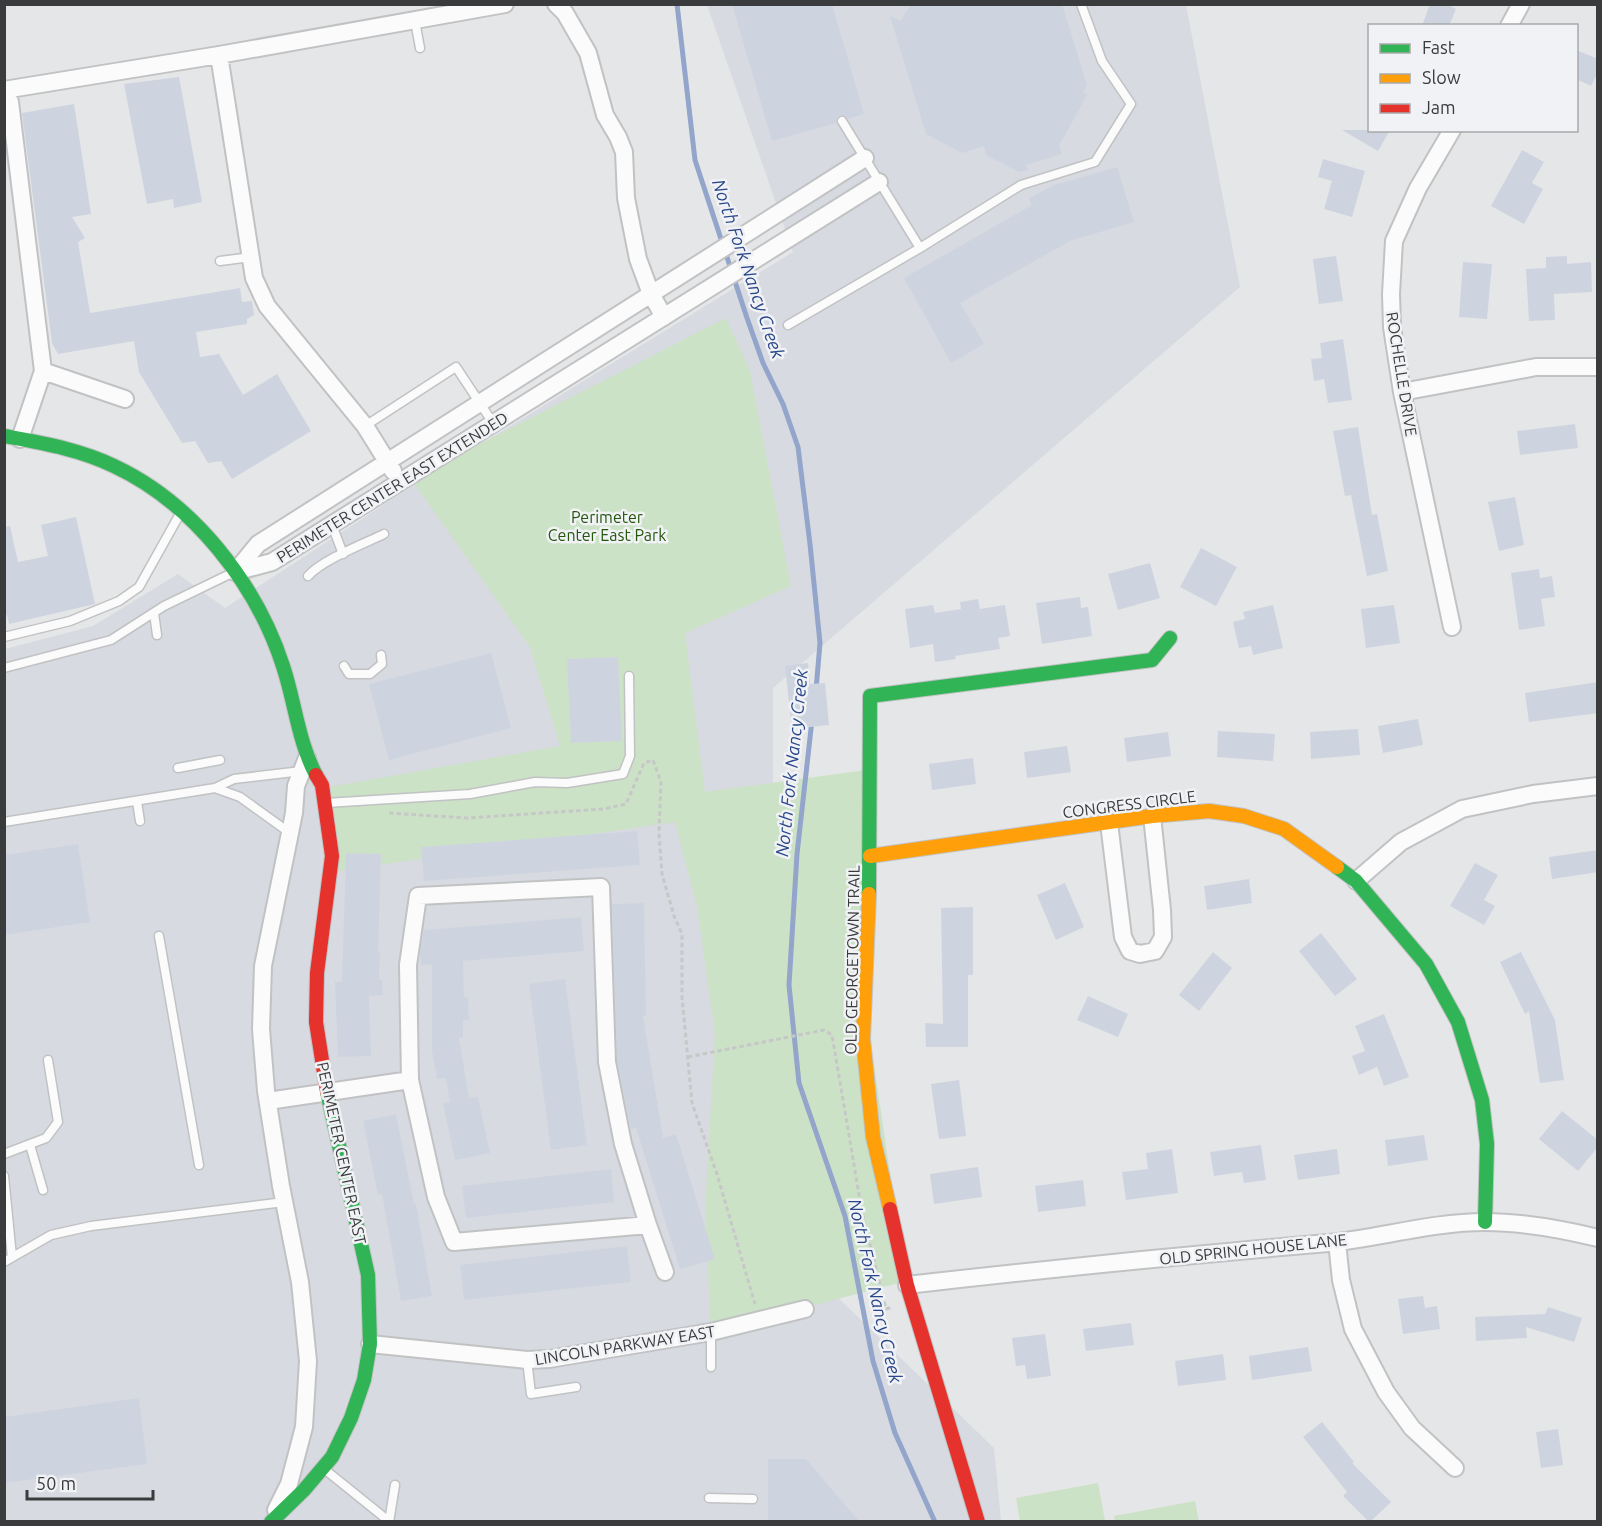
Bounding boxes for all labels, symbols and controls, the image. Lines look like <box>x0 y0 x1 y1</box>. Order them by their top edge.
legend <box>1368 24 1578 132</box>
text: Fast <box>1422 37 1455 57</box>
text: Slow <box>1422 67 1461 87</box>
text: Jam <box>1422 97 1456 117</box>
water label: North Fork Nancy Creek <box>709 176 789 362</box>
street label: ROCHELLE DRIVE <box>1383 310 1421 438</box>
street label: PERIMETER CENTER EAST EXTENDED <box>273 408 511 566</box>
park label: Perimeter Center East Park <box>548 508 666 544</box>
water label: North Fork Nancy Creek <box>771 667 811 858</box>
street label: CONGRESS CIRCLE <box>1061 787 1197 821</box>
street label: OLD GEORGETOWN TRAIL <box>841 865 863 1055</box>
street label: PERIMETER CENTER EAST <box>314 1060 370 1246</box>
water label: North Fork Nancy Creek <box>845 1197 907 1386</box>
street label: OLD SPRING HOUSE LANE <box>1158 1230 1348 1268</box>
street label: LINCOLN PARKWAY EAST <box>534 1322 716 1368</box>
scale bar <box>27 1463 153 1501</box>
text: 50 m <box>36 1473 76 1493</box>

